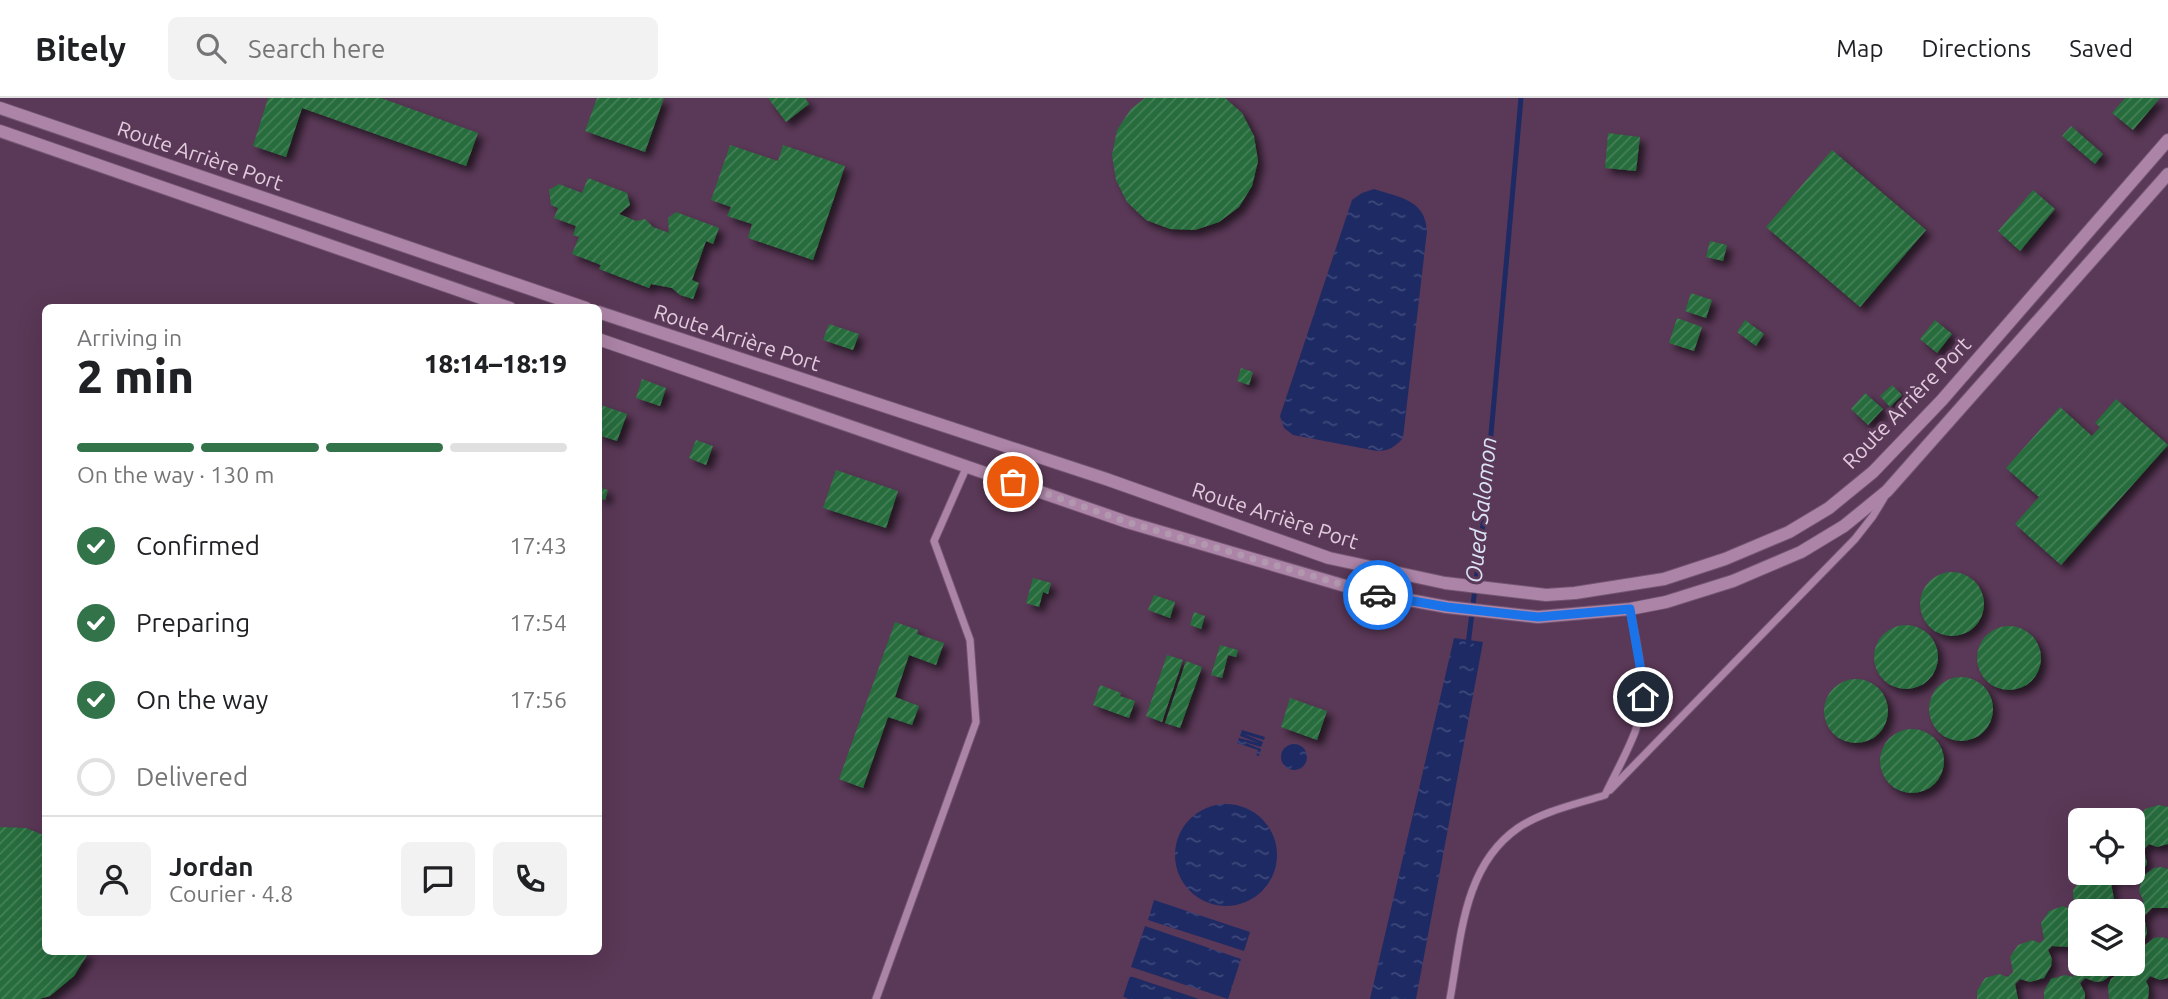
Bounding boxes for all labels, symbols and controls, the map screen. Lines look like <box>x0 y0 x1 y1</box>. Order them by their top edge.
search box <box>168 17 658 80</box>
icon: search <box>192 29 230 67</box>
text: Bitely <box>35 30 126 67</box>
text: Search here <box>248 34 385 63</box>
text: Map <box>1836 35 1883 62</box>
text: Directions <box>1921 35 2031 62</box>
text: Saved <box>2069 35 2133 62</box>
street label: Route Arrière Port <box>114 115 286 195</box>
street label: Route Arrière Port <box>651 299 823 375</box>
text: Arriving in <box>77 325 182 350</box>
street label: Route Arrière Port <box>1837 332 1975 473</box>
text: 18:14–18:19 <box>424 349 567 378</box>
text: 2 min <box>77 350 194 402</box>
water label: Oued Salomon <box>1460 436 1501 584</box>
pin <box>983 452 1043 512</box>
text: On the way · 130 m <box>77 462 274 487</box>
icon: bag <box>994 463 1032 501</box>
street label: Route Arrière Port <box>1189 477 1361 553</box>
icon: check <box>77 527 115 565</box>
text: Confirmed <box>136 531 260 560</box>
text: 17:43 <box>509 533 567 558</box>
courier <box>1343 560 1413 630</box>
icon: car <box>1359 576 1397 614</box>
icon: check <box>77 604 115 642</box>
text: Preparing <box>136 608 250 637</box>
text: 17:54 <box>509 610 567 635</box>
pin <box>1613 667 1673 727</box>
icon: home <box>1624 678 1662 716</box>
icon: check <box>77 681 115 719</box>
text: On the way <box>136 685 268 714</box>
text: 17:56 <box>509 687 567 712</box>
text: Delivered <box>136 762 248 791</box>
map controls <box>2068 808 2145 976</box>
button: locate <box>2068 808 2145 885</box>
button: person <box>77 842 151 916</box>
button: chat <box>401 842 475 916</box>
button: phone <box>493 842 567 916</box>
text: Jordan <box>169 852 254 881</box>
text: Courier · 4.8 <box>169 881 293 906</box>
button: layers <box>2068 899 2145 976</box>

